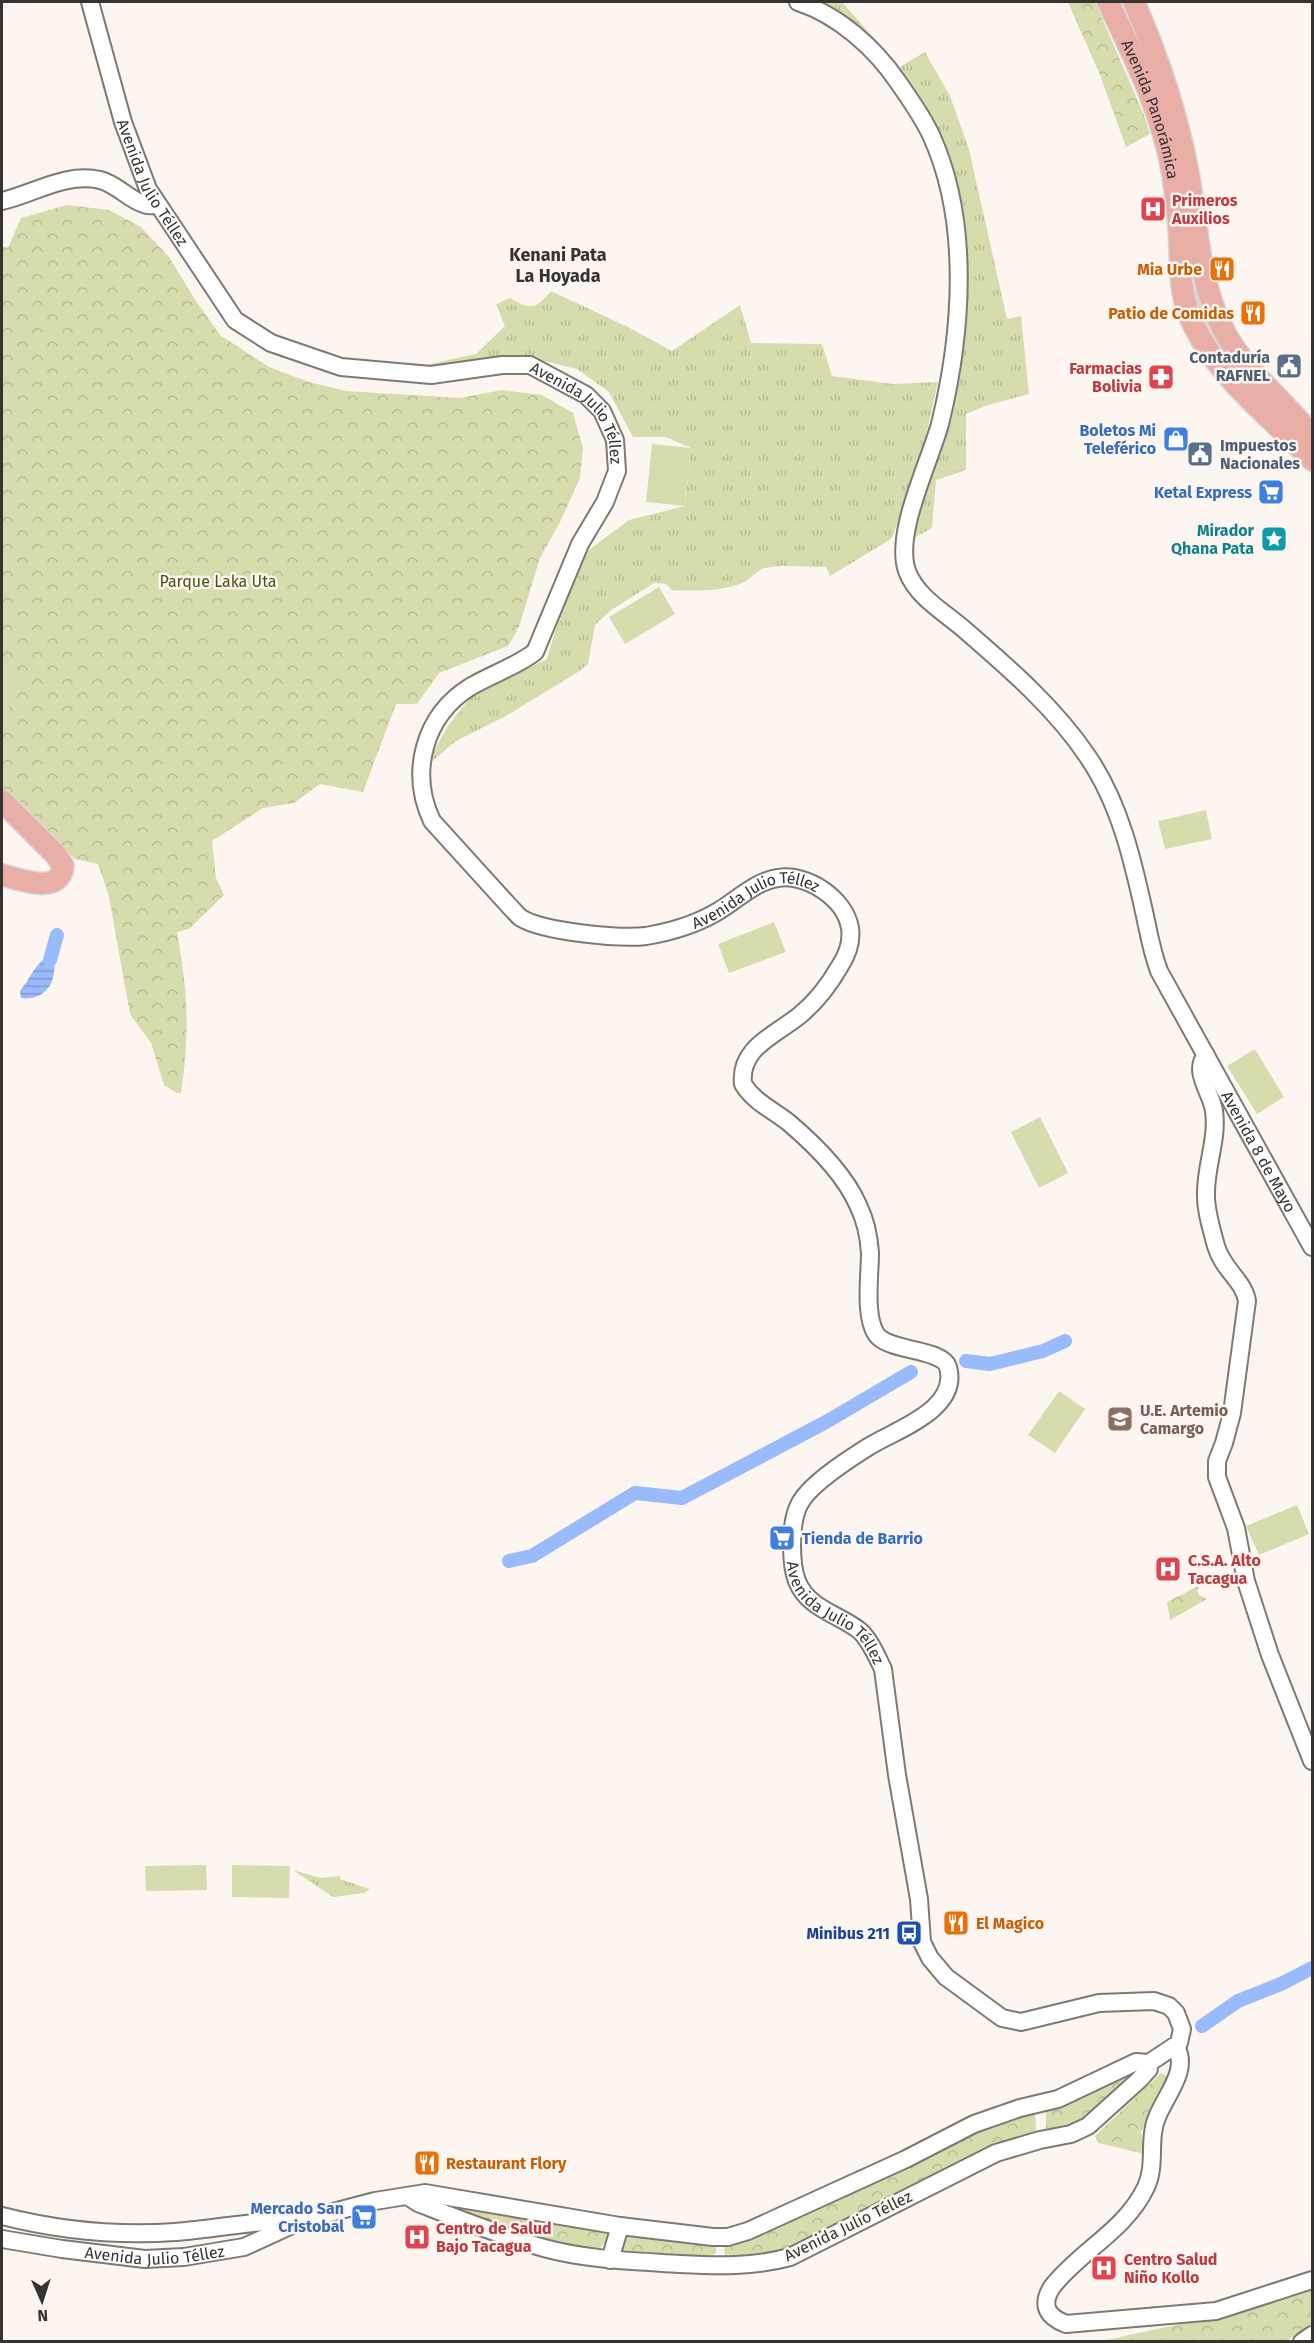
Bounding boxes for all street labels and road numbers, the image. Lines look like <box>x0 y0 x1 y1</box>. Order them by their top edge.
street label: Avenida Panorámica <box>1118 36 1183 181</box>
street label: Avenida Julio Téllez <box>113 116 193 249</box>
street label: Avenida Julio Téllez <box>527 358 626 465</box>
street label: Avenida Julio Téllez <box>689 868 823 932</box>
street label: Avenida 8 de Mayo <box>1218 1087 1300 1216</box>
street label: Avenida Julio Téllez <box>783 1560 889 1667</box>
street label: Avenida Julio Téllez <box>781 2187 915 2265</box>
street label: Avenida Julio Téllez <box>84 2241 226 2269</box>

